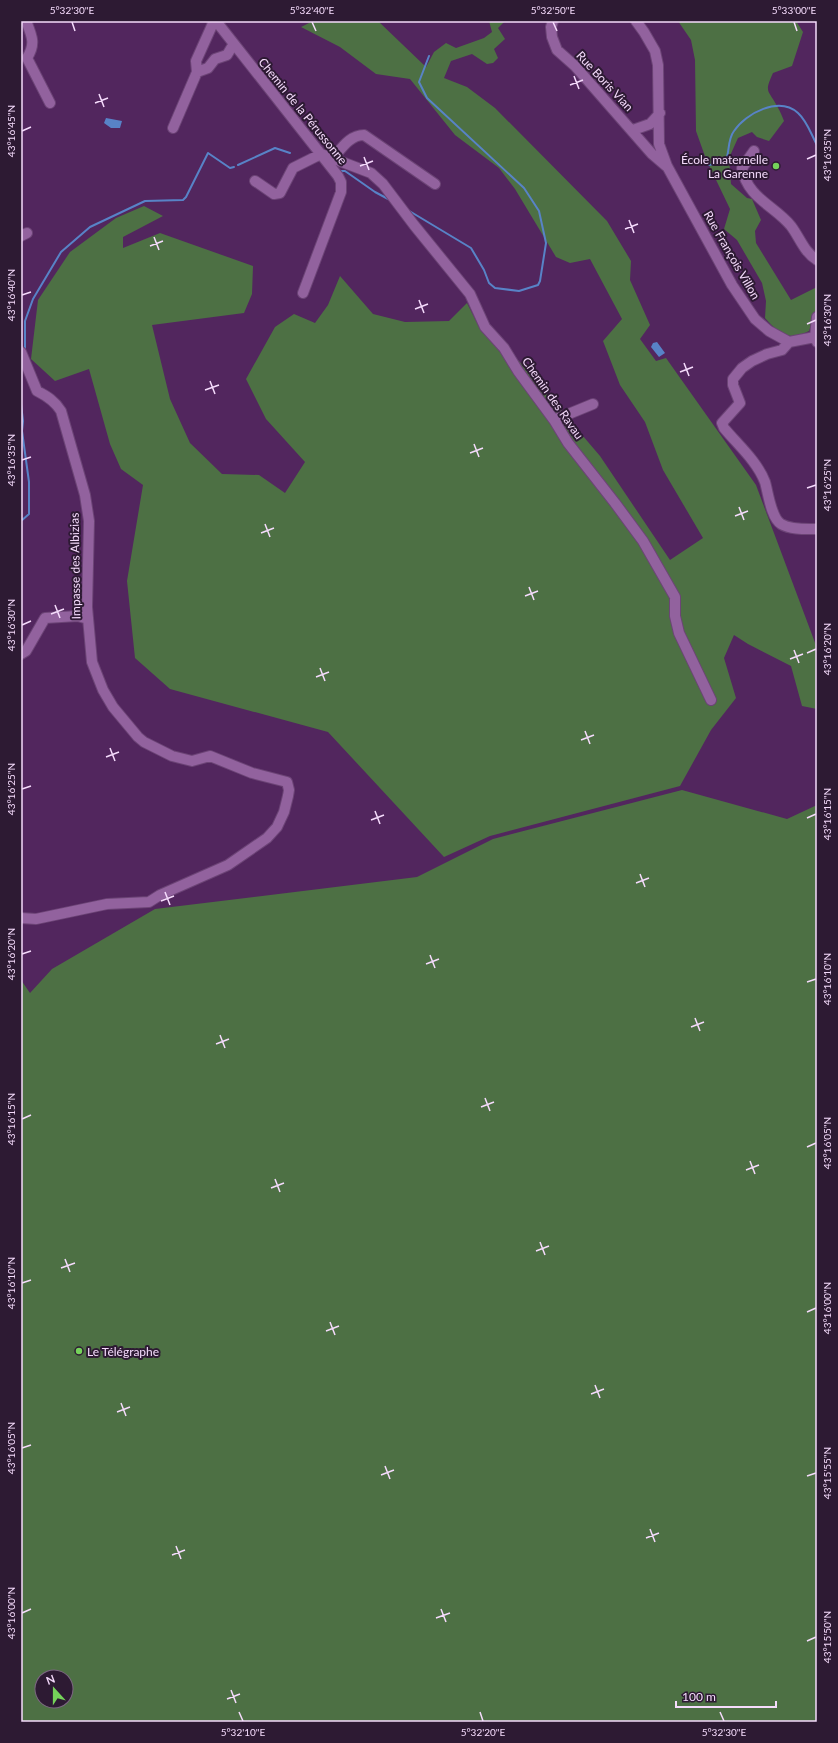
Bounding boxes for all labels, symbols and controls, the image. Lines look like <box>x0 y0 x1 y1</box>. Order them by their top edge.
text: 5°32'30"E <box>50 4 95 16</box>
text: 5°32'40"E <box>290 4 335 16</box>
text: 5°32'50"E <box>531 4 576 16</box>
text: 5°33'00"E <box>772 4 817 16</box>
street label: Rue Boris Vian <box>573 48 637 114</box>
street label: Chemin de la Pérussonne <box>255 55 351 167</box>
text: 43°16'45"N <box>5 105 17 157</box>
text: 43°16'35"N <box>821 129 833 181</box>
place label: École maternelle La Garenne <box>681 152 768 181</box>
marker: École maternelle La Garenne <box>771 161 781 171</box>
street label: Rue François Villon <box>701 208 763 302</box>
text: 43°16'40"N <box>5 269 17 321</box>
text: 43°16'30"N <box>821 294 833 346</box>
street label: Chemin des Ravau <box>519 354 587 442</box>
text: 43°16'35"N <box>5 434 17 486</box>
text: 43°16'25"N <box>821 459 833 511</box>
street label: Impasse des Albizias <box>67 513 83 619</box>
text: 43°16'30"N <box>5 599 17 651</box>
text: 43°16'20"N <box>821 623 833 675</box>
text: 43°16'25"N <box>5 763 17 815</box>
text: 43°16'15"N <box>821 788 833 840</box>
text: 43°16'20"N <box>5 928 17 980</box>
text: 43°16'10"N <box>821 953 833 1005</box>
text: 43°16'15"N <box>5 1093 17 1145</box>
text: 43°16'05"N <box>821 1117 833 1169</box>
text: 43°16'10"N <box>5 1257 17 1309</box>
text: 43°16'00"N <box>821 1282 833 1334</box>
place label: Le Télégraphe <box>87 1344 159 1359</box>
marker: Le Télégraphe <box>74 1346 84 1356</box>
text: 43°16'05"N <box>5 1422 17 1474</box>
text: 43°15'55"N <box>821 1447 833 1499</box>
text: 43°16'00"N <box>5 1587 17 1639</box>
text: 43°15'50"N <box>821 1611 833 1663</box>
north arrow <box>34 1669 74 1709</box>
text: N <box>44 1672 57 1687</box>
scale bar <box>676 1683 776 1709</box>
text: 100 m <box>682 1689 716 1704</box>
text: 5°32'10"E <box>221 1726 266 1738</box>
text: 5°32'20"E <box>461 1726 506 1738</box>
text: 5°32'30"E <box>702 1726 747 1738</box>

